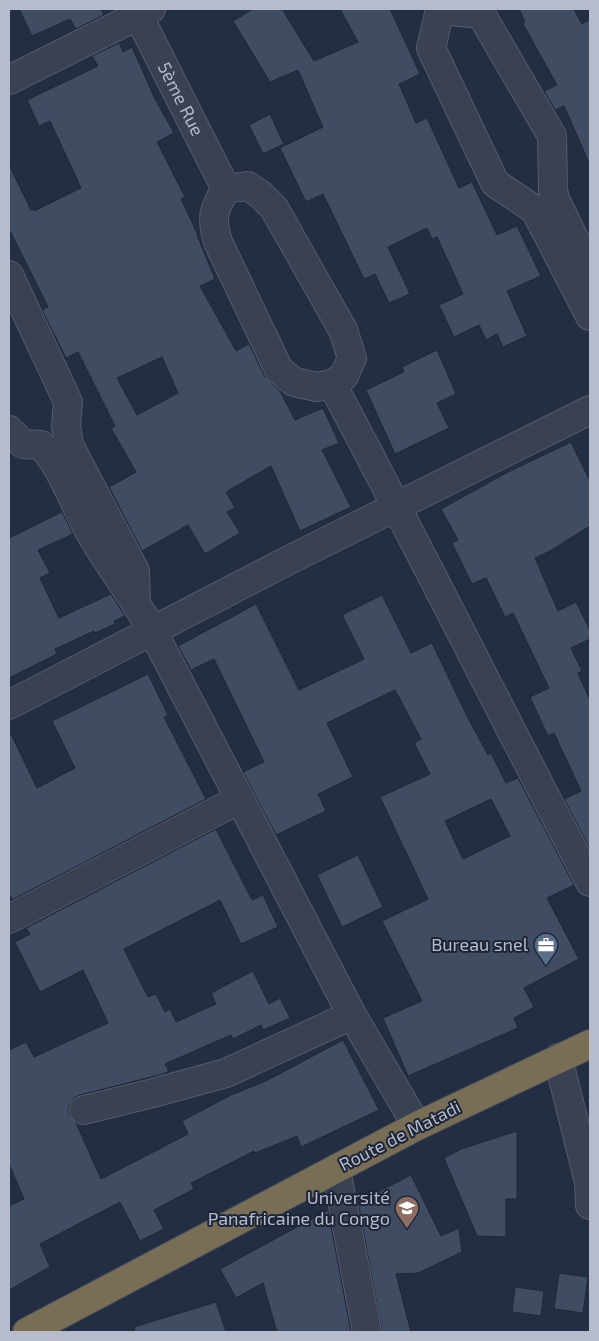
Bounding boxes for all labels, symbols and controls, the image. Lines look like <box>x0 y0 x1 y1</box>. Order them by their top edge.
street label: 5ème Rue <box>154 58 209 139</box>
office icon: Bureau snel <box>533 932 559 966</box>
place label: Bureau snel <box>431 933 529 955</box>
street label: Route de Matadi <box>335 1095 464 1175</box>
place label: Université Panafricaine du Congo <box>208 1186 390 1229</box>
school or university icon: Université Panafricaine du Congo <box>394 1195 420 1229</box>

